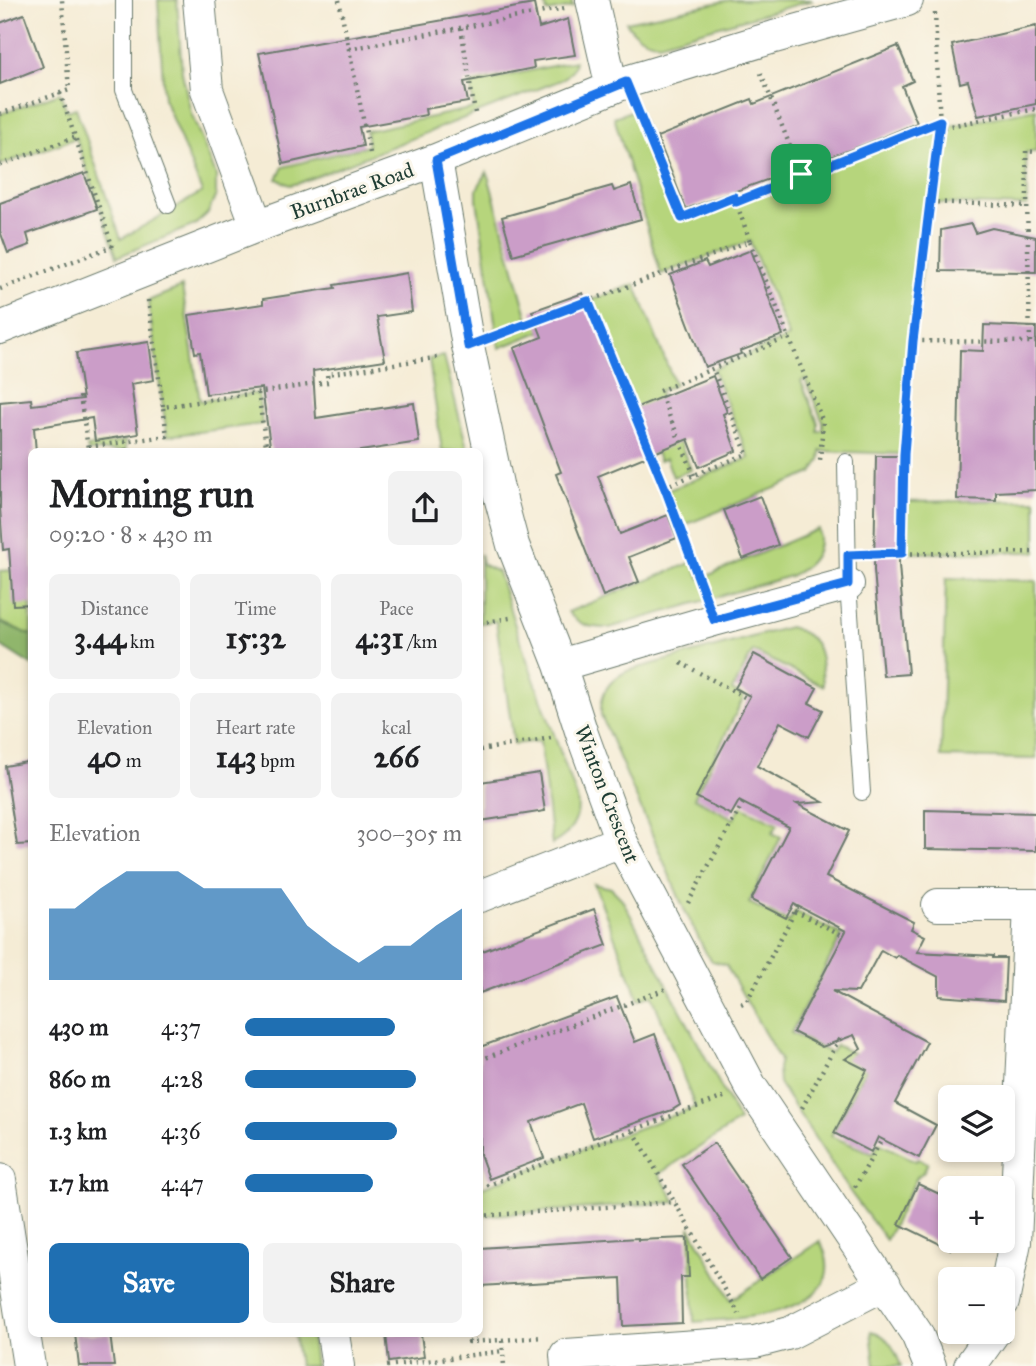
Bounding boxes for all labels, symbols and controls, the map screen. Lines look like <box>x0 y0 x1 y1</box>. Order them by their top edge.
pin <box>771 144 831 204</box>
icon: arrive <box>782 155 820 193</box>
street label: Burnbrae Road <box>287 157 418 225</box>
text: Morning run <box>49 471 254 517</box>
button: share <box>388 471 462 545</box>
text: 09:20 · 8 × 430 m <box>49 520 212 548</box>
text: Distance <box>80 597 149 620</box>
text: Time <box>234 597 277 620</box>
text: Pace <box>379 597 414 620</box>
text: 3.44 <box>74 620 126 656</box>
text: 15:32 <box>226 620 285 656</box>
text: 4:31 <box>355 620 404 656</box>
text: km <box>126 630 155 653</box>
text: /km <box>404 630 438 653</box>
text: Elevation <box>77 716 152 739</box>
text: Heart rate <box>216 716 295 739</box>
text: kcal <box>382 716 411 739</box>
street label: Winton Crescent <box>569 721 645 867</box>
text: 40 <box>87 739 122 775</box>
text: 143 <box>216 739 256 775</box>
text: 266 <box>374 739 419 775</box>
text: m <box>122 749 142 772</box>
text: bpm <box>256 749 295 772</box>
text: Elevation <box>49 819 140 847</box>
text: 300–305 m <box>356 819 462 847</box>
text: 430 m <box>49 1013 109 1041</box>
text: 4:37 <box>161 1013 201 1041</box>
text: 860 m <box>49 1065 111 1093</box>
text: 4:28 <box>161 1065 203 1093</box>
map controls <box>938 1085 1015 1344</box>
button: layers <box>938 1085 1015 1162</box>
text: 1.3 km <box>49 1117 107 1145</box>
text: 4:36 <box>161 1117 201 1145</box>
text: 1.7 km <box>49 1169 109 1197</box>
text: 4:47 <box>161 1169 204 1197</box>
button: + <box>938 1176 1015 1253</box>
button: Save <box>49 1243 249 1323</box>
button: Share <box>263 1243 462 1323</box>
button: − <box>938 1267 1015 1344</box>

